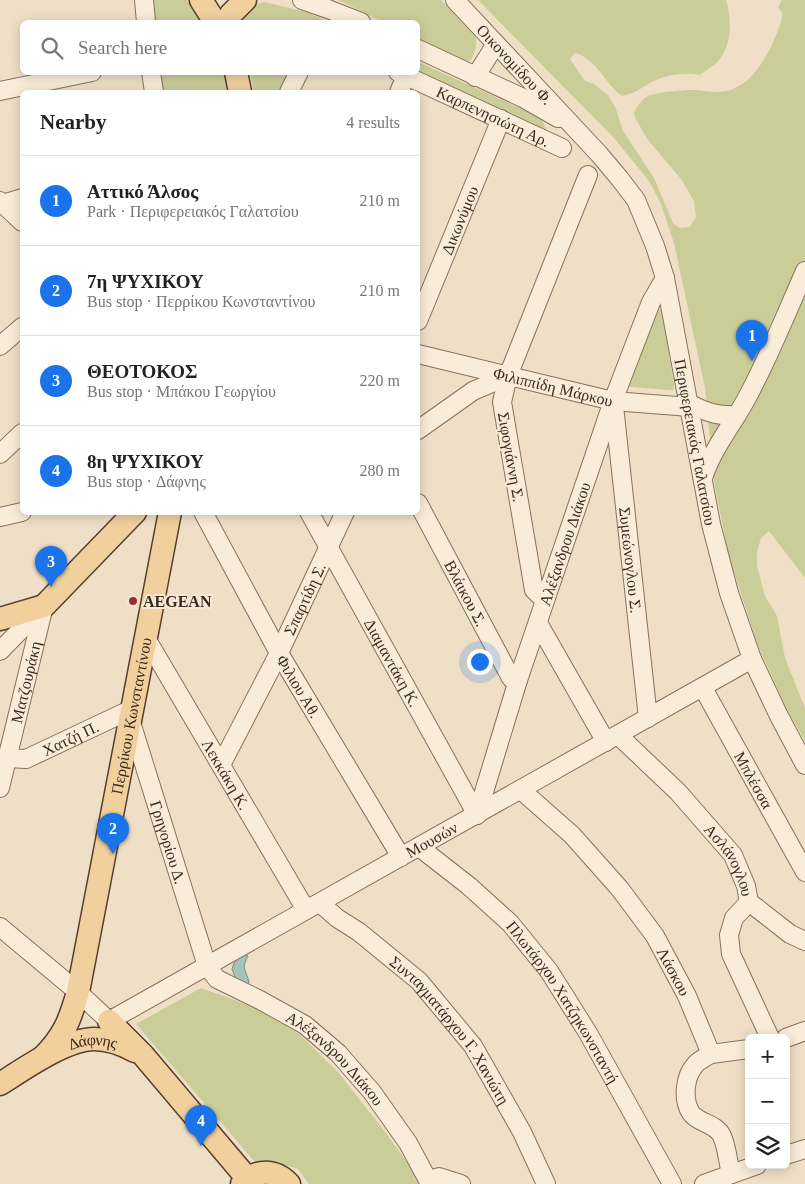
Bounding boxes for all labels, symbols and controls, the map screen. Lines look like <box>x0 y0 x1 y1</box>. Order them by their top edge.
search box <box>20 20 420 75</box>
street label: Οικονομίδου Φ. <box>474 21 556 108</box>
icon: search <box>38 34 66 62</box>
text: Search here <box>78 37 167 58</box>
street label: Καρπενησιώτη Αρ. <box>434 83 553 150</box>
text: Nearby <box>40 110 107 134</box>
text: 4 results <box>346 114 400 131</box>
text: Αττικό Άλσος <box>87 181 198 202</box>
street label: Δικωνύμου <box>438 183 481 257</box>
text: 1 <box>52 192 60 209</box>
text: 210 m <box>360 192 400 209</box>
text: Park · Περιφερειακός Γαλατσίου <box>87 203 299 220</box>
text: 7η ΨΥΧΙΚΟΥ <box>87 271 204 292</box>
text: 2 <box>52 282 60 299</box>
text: 210 m <box>360 282 400 299</box>
text: Bus stop · Περρίκου Κωνσταντίνου <box>87 293 315 310</box>
pin: 1 <box>736 320 768 361</box>
street label: Περιφερειακός Γαλατσίου <box>672 357 720 527</box>
text: ΘΕΟΤΟΚΟΣ <box>87 361 198 382</box>
street label: Φιλιππίδη Μάρκου <box>492 364 615 409</box>
text: 3 <box>52 372 60 389</box>
text: 220 m <box>360 372 400 389</box>
text: Bus stop · Μπάκου Γεωργίου <box>87 383 276 400</box>
street label: Σιφογιάννη Σ. <box>494 411 527 503</box>
text: 8η ΨΥΧΙΚΟΥ <box>87 451 204 472</box>
text: 4 <box>52 462 60 479</box>
text: 280 m <box>360 462 400 479</box>
text: Bus stop · Δάφνης <box>87 473 206 490</box>
street label: Αλέξανδρου Διάκου <box>535 480 593 608</box>
street label: Συμεώνογλου Σ. <box>617 506 645 614</box>
pin: 3 <box>35 546 67 587</box>
street label: Βλάικου Σ. <box>441 557 490 629</box>
street label: Σπαρτίδη Σ. <box>280 560 329 638</box>
place label: AEGEAN <box>143 593 212 610</box>
marker: AEGEAN <box>127 595 139 607</box>
street label: Διαμαντάκη Κ. <box>361 615 424 709</box>
street label: Περρίκου Κωνσταντίνου <box>108 636 154 796</box>
street label: Ματζουράκη <box>8 639 45 725</box>
your location <box>467 649 493 675</box>
street label: Φιλιου Αθ. <box>274 652 324 721</box>
street label: Χατζή Π. <box>39 718 101 759</box>
street label: Λεκκάκη Κ. <box>199 736 253 812</box>
street label: Μπλέσσα <box>731 748 777 812</box>
street label: Γρηγορίου Δ. <box>147 798 189 886</box>
pin: 2 <box>97 813 129 854</box>
street label: Μουσών <box>403 818 460 861</box>
street label: Ασλάνογλου <box>701 820 756 898</box>
street label: Πλωτάρχου Χατζηκωνσταντή <box>503 917 623 1086</box>
street label: Λάσκου <box>654 944 694 999</box>
street label: Συνταγματάρχου Γ. Χανιώτη <box>387 952 513 1108</box>
street label: Αλέξανδρου Διάκου <box>283 1008 387 1109</box>
street label: Δάφνης <box>66 1030 120 1053</box>
map controls <box>745 1034 790 1169</box>
button: + <box>745 1034 790 1079</box>
button: − <box>745 1079 790 1124</box>
pin: 4 <box>185 1105 217 1146</box>
button: layers <box>745 1124 790 1169</box>

